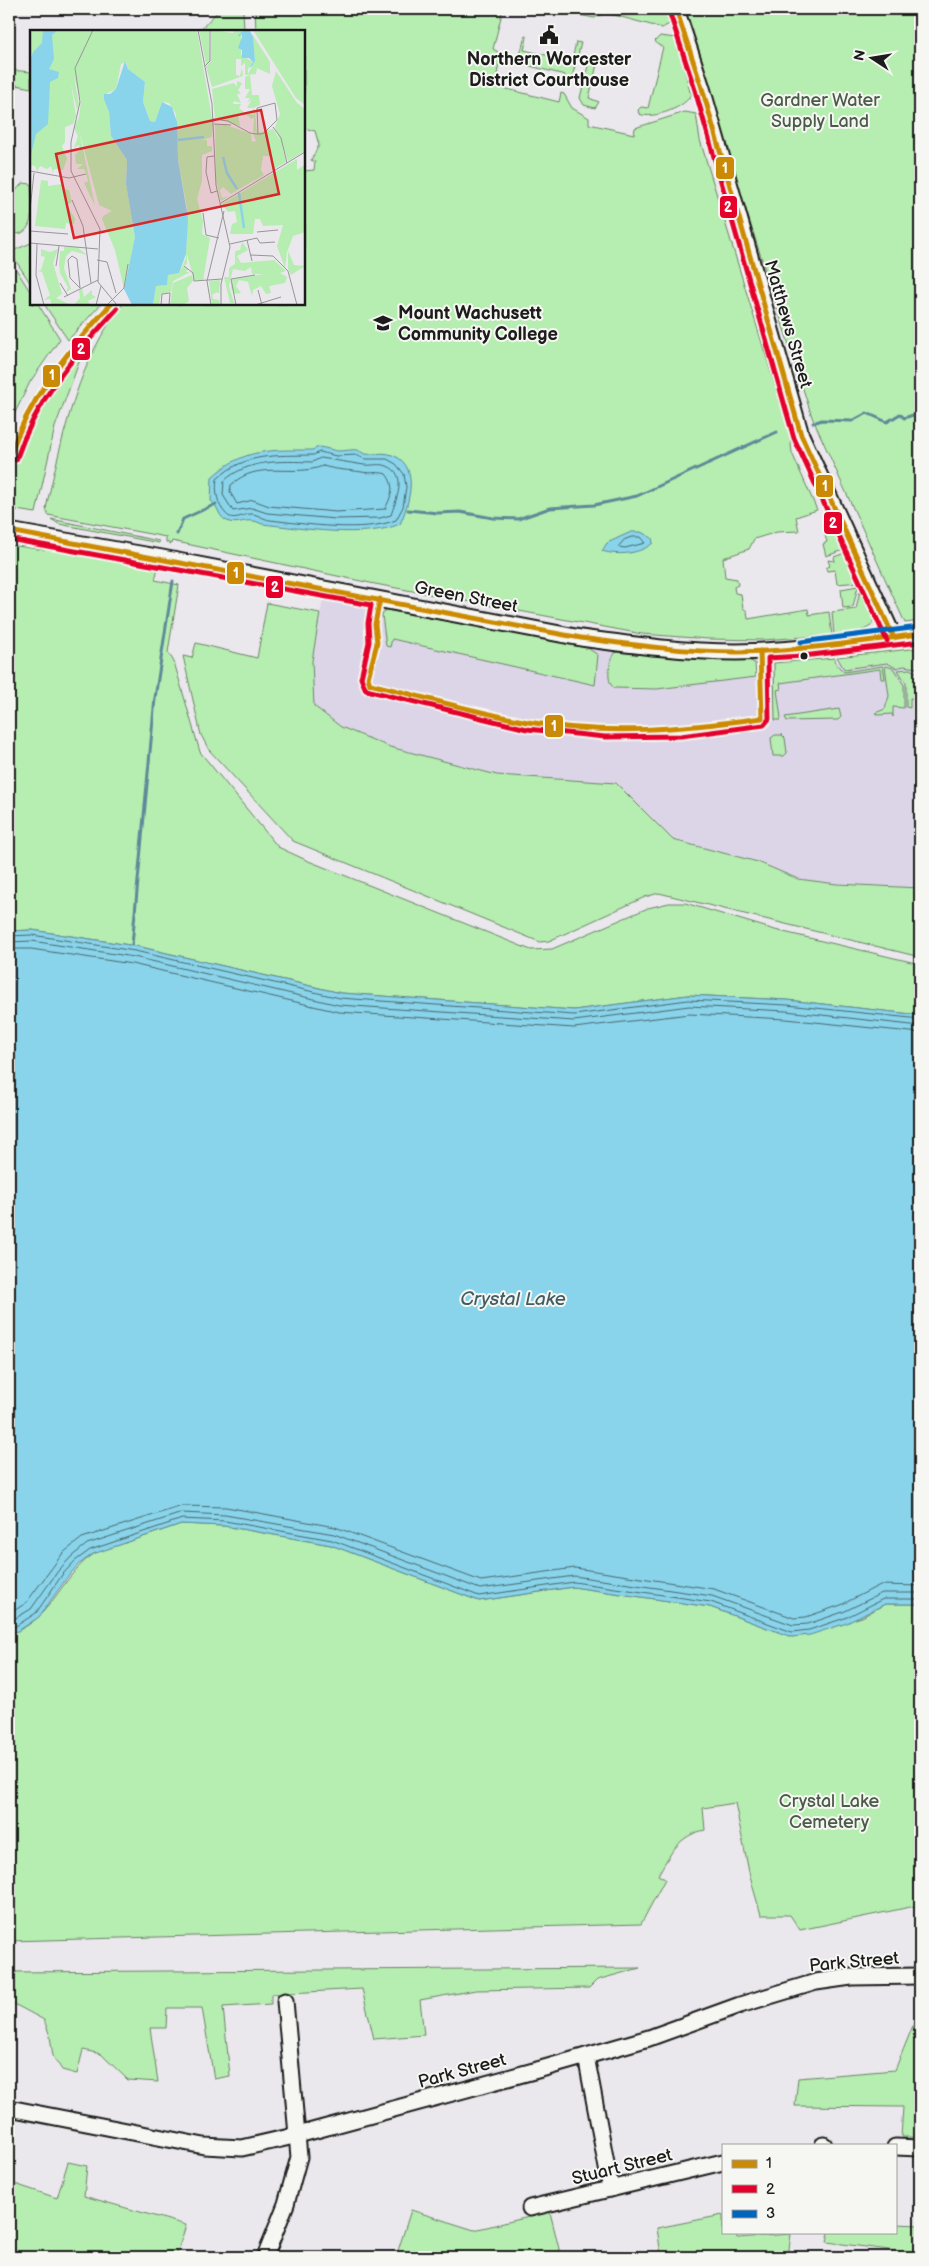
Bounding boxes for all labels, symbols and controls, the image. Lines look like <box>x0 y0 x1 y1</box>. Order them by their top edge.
public building icon: Northern Worcester District Courthouse <box>538 24 560 46</box>
inset map <box>30 30 305 305</box>
north arrow <box>846 32 896 82</box>
text: N <box>850 48 869 62</box>
place label: Northern Worcester District Courthouse <box>467 49 632 91</box>
park label: Gardner Water Supply Land <box>760 90 880 132</box>
line badge: 1 <box>715 156 735 180</box>
text: 1 <box>722 160 728 177</box>
line badge: 2 <box>719 195 738 219</box>
text: 2 <box>724 199 733 216</box>
street label: Matthews Street <box>760 258 816 391</box>
place label: Mount Wachusett Community College <box>398 303 558 345</box>
school or university icon: Mount Wachusett Community College <box>372 312 394 334</box>
line badge: 2 <box>71 337 91 361</box>
text: 2 <box>77 341 86 358</box>
line badge: 1 <box>42 364 61 388</box>
text: 1 <box>49 367 55 384</box>
line badge: 1 <box>815 474 834 498</box>
text: 1 <box>822 478 828 495</box>
line badge: 2 <box>823 511 843 535</box>
text: 2 <box>829 515 838 532</box>
line badge: 1 <box>226 561 245 585</box>
text: 1 <box>233 565 239 582</box>
line badge: 2 <box>265 575 284 599</box>
street label: Green Street <box>412 577 520 617</box>
text: 2 <box>271 579 280 596</box>
unlabelled marker <box>799 651 809 661</box>
line badge: 1 <box>544 714 564 738</box>
text: 1 <box>551 718 557 735</box>
water label: Crystal Lake <box>460 1288 566 1311</box>
park label: Crystal Lake Cemetery <box>779 1791 879 1833</box>
street label: Park Street <box>808 1948 900 1976</box>
street label: Park Street <box>416 2049 509 2093</box>
street label: Stuart Street <box>570 2144 675 2190</box>
legend <box>722 2144 896 2234</box>
text: 1 <box>766 2154 772 2173</box>
text: 2 <box>766 2180 775 2199</box>
text: 3 <box>766 2204 775 2223</box>

